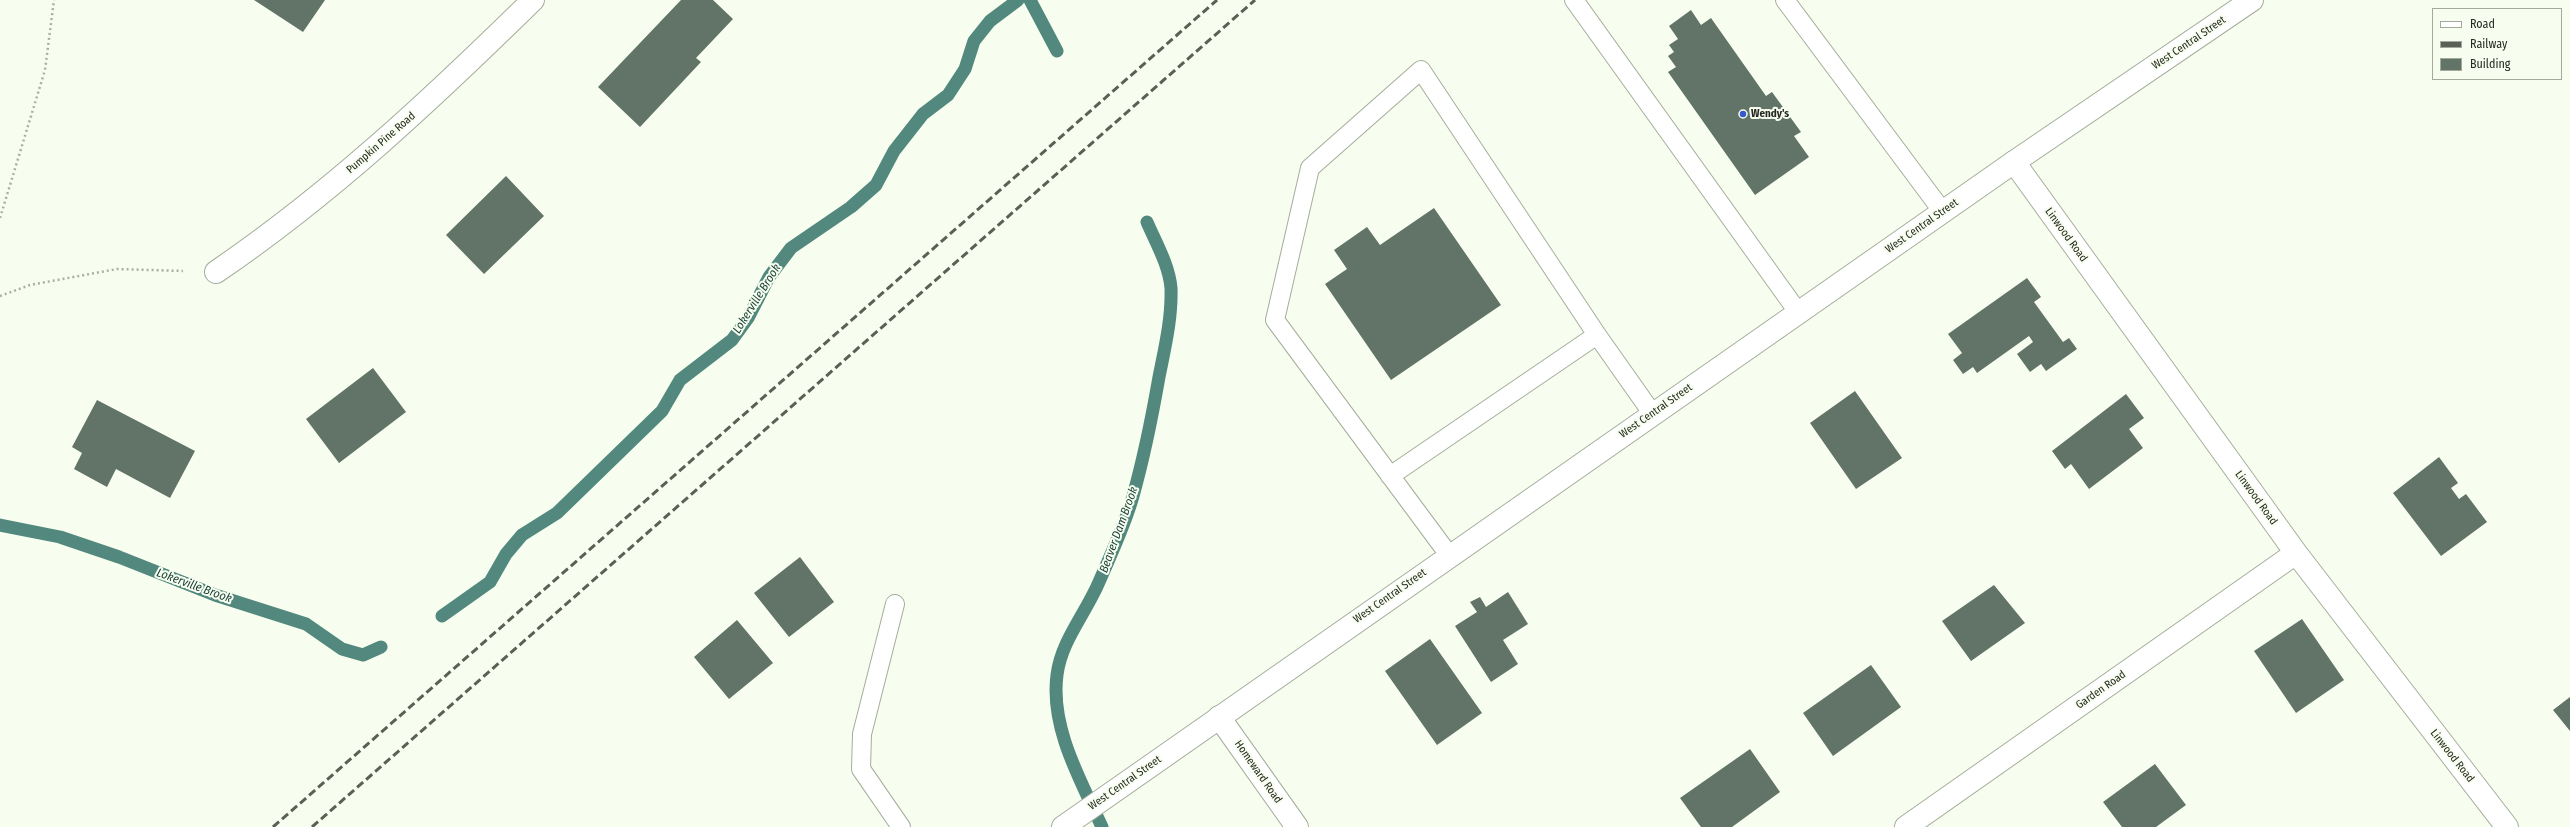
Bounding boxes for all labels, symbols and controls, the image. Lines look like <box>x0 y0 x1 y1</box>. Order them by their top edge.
legend <box>2432 8 2562 80</box>
street label: West Central Street <box>2150 13 2228 73</box>
text: Road <box>2470 17 2495 31</box>
text: Railway <box>2470 37 2507 51</box>
text: Building <box>2470 57 2510 71</box>
place label: Wendy's <box>1751 107 1789 121</box>
street label: Pumpkin Pine Road <box>344 109 418 177</box>
marker: Wendy's <box>1738 109 1748 119</box>
street label: West Central Street <box>1883 196 1961 256</box>
street label: Linwood Road <box>2042 205 2090 265</box>
water label: Lokerville Brook <box>730 262 784 336</box>
street label: West Central Street <box>1617 381 1695 441</box>
street label: Linwood Road <box>2232 468 2280 528</box>
water label: Beaver Dam Brook <box>1097 485 1141 575</box>
water label: Lokerville Brook <box>154 566 234 606</box>
street label: West Central Street <box>1351 566 1429 626</box>
street label: Garden Road <box>2074 668 2128 712</box>
street label: Linwood Road <box>2427 727 2477 785</box>
street label: Homeward Road <box>1231 738 1285 806</box>
street label: West Central Street <box>1086 753 1164 813</box>

